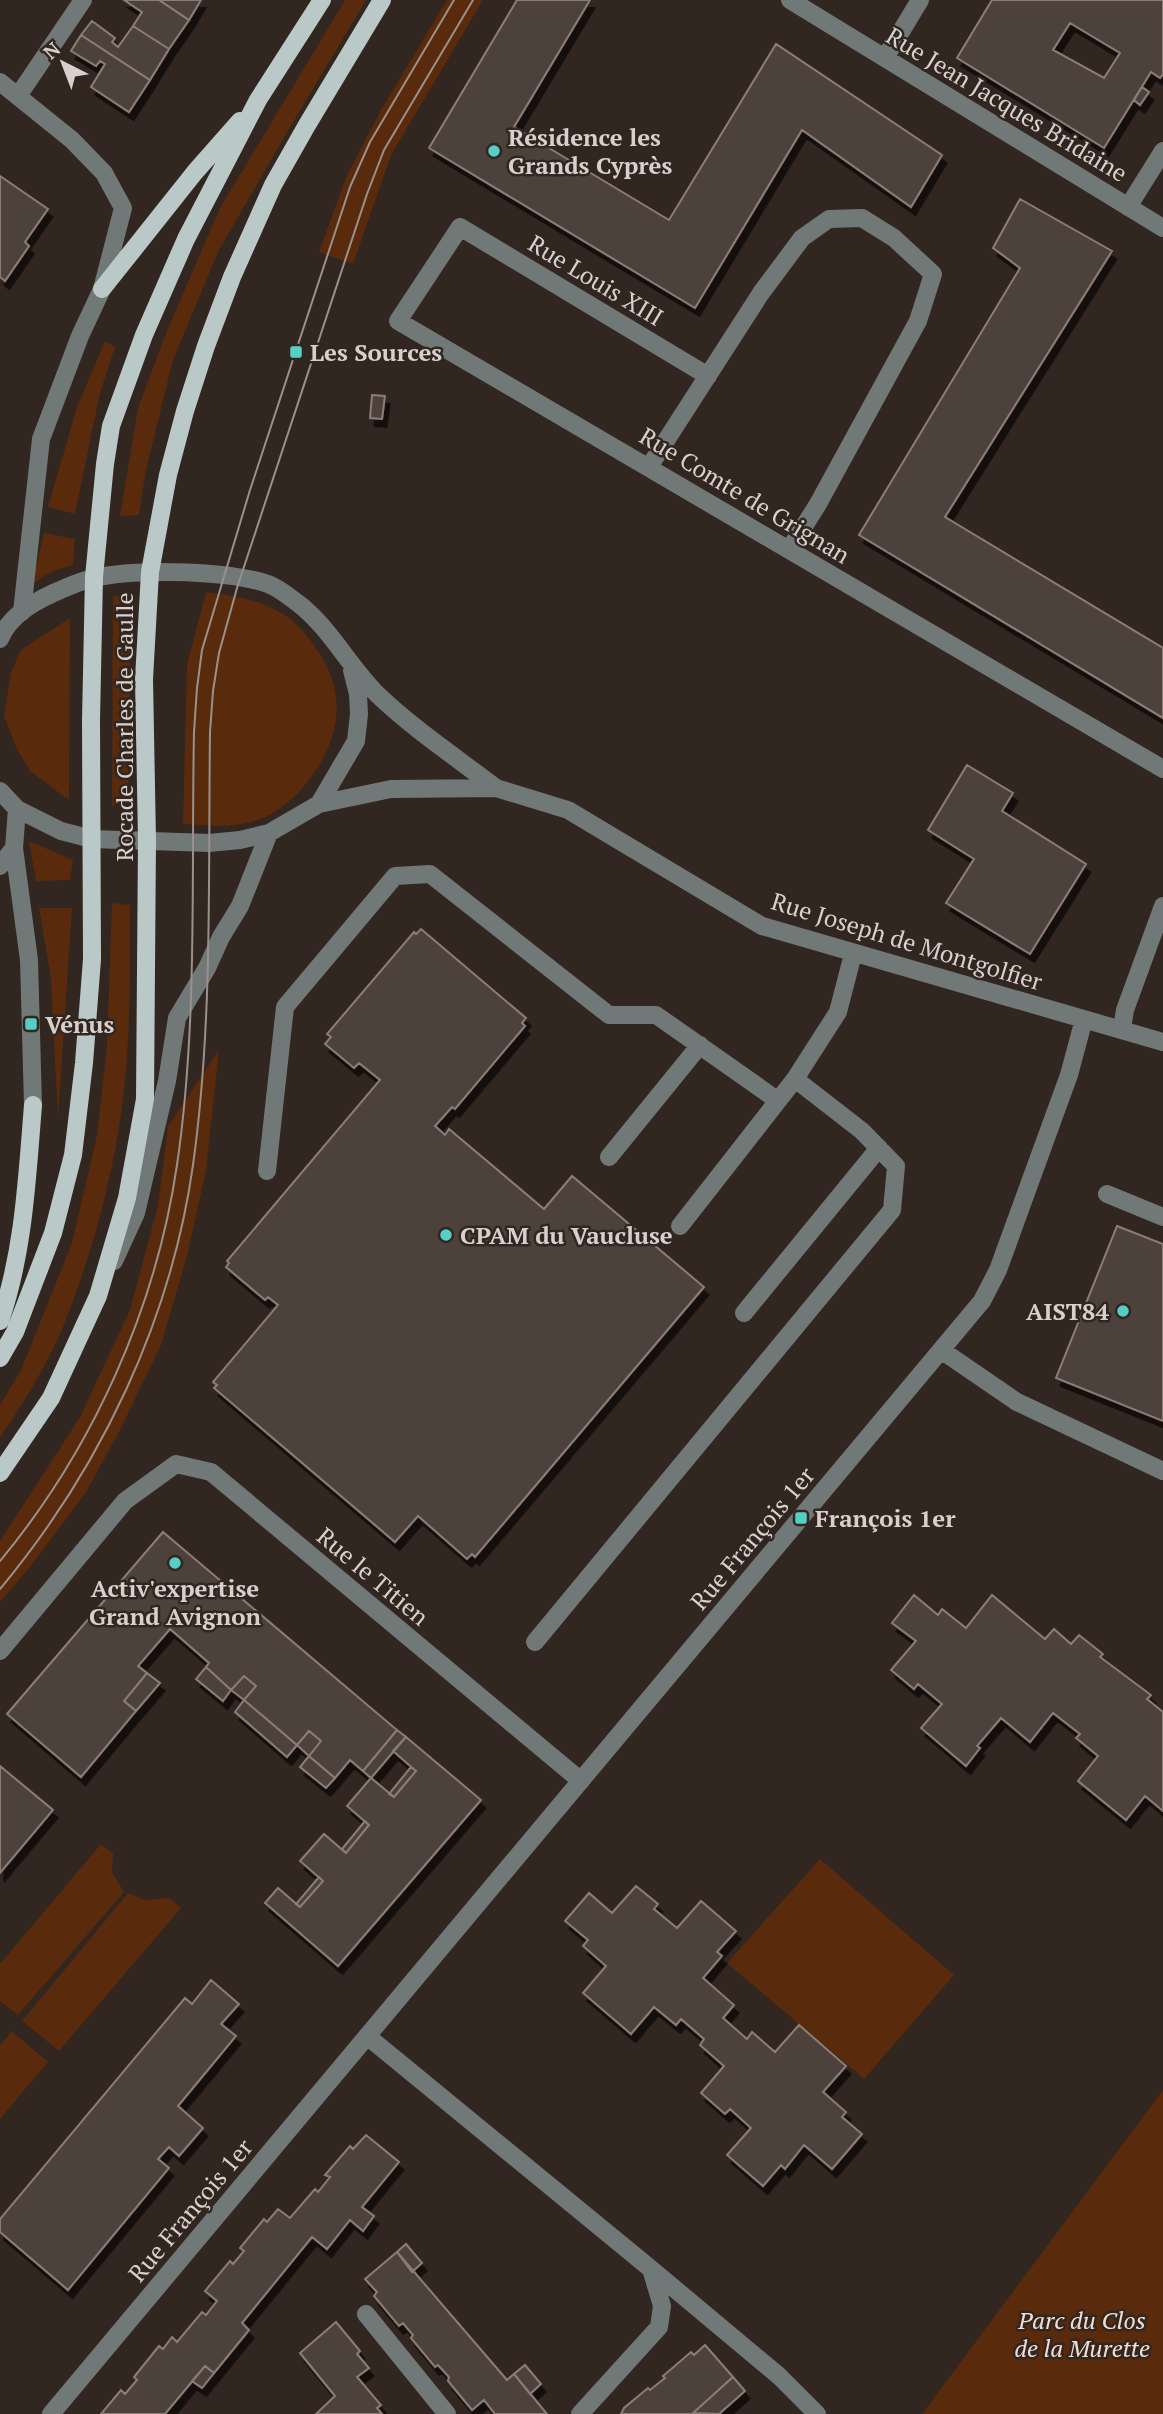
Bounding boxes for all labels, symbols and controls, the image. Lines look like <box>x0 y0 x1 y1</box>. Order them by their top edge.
street label: Rue Jean Jacques Bridaine <box>881 19 1133 189</box>
north arrow <box>28 28 98 98</box>
text: N <box>38 35 65 64</box>
place label: Résidence les Grands Cyprès <box>508 121 672 181</box>
marker: Résidence les Grands Cyprès <box>486 143 502 159</box>
street label: Rue Louis XIII <box>523 227 669 333</box>
place label: Les Sources <box>310 336 442 368</box>
marker: Les Sources <box>288 344 304 360</box>
street label: Rue Comte de Grignan <box>634 419 856 571</box>
street label: Rocade Charles de Gaulle <box>108 592 140 862</box>
street label: Rue Joseph de Montgolfier <box>768 885 1047 998</box>
place label: Vénus <box>45 1008 114 1040</box>
marker: Vénus <box>23 1016 39 1032</box>
place label: CPAM du Vaucluse <box>460 1219 673 1251</box>
marker: CPAM du Vaucluse <box>438 1227 454 1243</box>
place label: AIST84 <box>1026 1295 1109 1327</box>
marker: AIST84 <box>1115 1303 1131 1319</box>
street label: Rue François 1er <box>683 1459 822 1616</box>
place label: François 1er <box>815 1502 956 1534</box>
marker: François 1er <box>793 1510 809 1526</box>
street label: Rue le Titien <box>310 1520 436 1632</box>
marker: Activ'expertise Grand Avignon <box>167 1555 183 1571</box>
place label: Activ'expertise Grand Avignon <box>89 1572 262 1632</box>
street label: Rue François 1er <box>121 2131 260 2288</box>
park label: Parc du Clos de la Murette <box>1014 2304 1150 2364</box>

